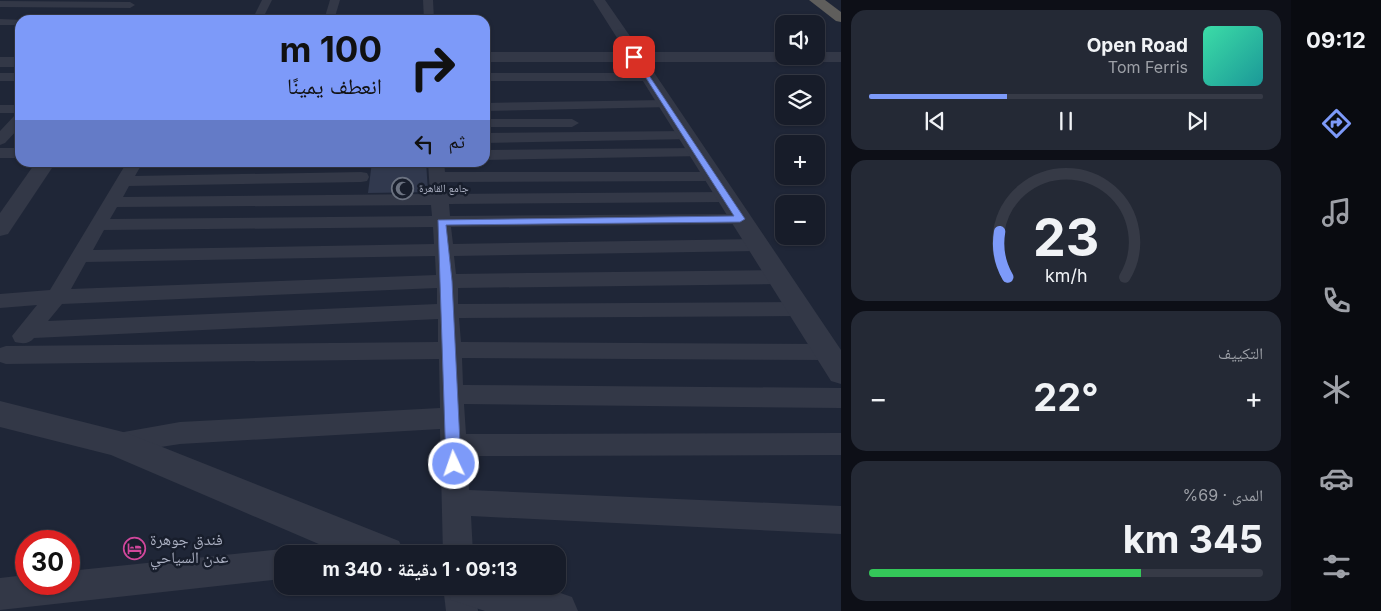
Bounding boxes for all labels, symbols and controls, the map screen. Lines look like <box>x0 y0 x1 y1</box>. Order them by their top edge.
map controls <box>775 15 825 245</box>
button: sound <box>775 15 825 65</box>
text: 09:12 <box>1306 27 1366 53</box>
text: 100 m <box>279 28 382 70</box>
text: Open Road <box>1087 34 1188 57</box>
icon: right <box>400 35 465 100</box>
pin <box>613 36 655 78</box>
icon: arrive <box>620 43 648 71</box>
text: Tom Ferris <box>1108 57 1188 77</box>
text: انعطف يمينًا <box>287 73 382 99</box>
button: layers <box>775 75 825 125</box>
icon: directions <box>1319 106 1354 141</box>
icon: previous <box>921 107 949 135</box>
icon: pause <box>1052 107 1080 135</box>
icon: next <box>1183 107 1211 135</box>
icon: left <box>410 130 438 158</box>
text: ثم <box>448 130 465 153</box>
button: + <box>775 135 825 185</box>
mosque icon: جامع القاهرة <box>391 176 415 200</box>
place label: جامع القاهرة <box>419 181 469 195</box>
button: − <box>775 195 825 245</box>
icon: music <box>1319 195 1354 230</box>
text: 23 <box>1033 206 1099 269</box>
text: km/h <box>1045 265 1087 286</box>
icon: phone <box>1319 283 1354 318</box>
text: التكييف <box>1218 343 1263 363</box>
icon: climate <box>1319 372 1354 407</box>
text: 22° <box>1033 374 1099 420</box>
text: − <box>869 381 888 415</box>
text: + <box>1244 381 1263 415</box>
position arrow <box>427 437 479 489</box>
icon: car <box>1319 461 1354 496</box>
text: المدى · 69% <box>1183 485 1263 505</box>
text: 345 km <box>1123 516 1263 562</box>
place label: فندق جوهرة عدن السياحي <box>150 529 228 570</box>
speed limit sign: 30 <box>15 530 80 595</box>
hotel icon: فندق جوهرة عدن السياحي <box>122 536 146 560</box>
icon: filters <box>1319 549 1354 584</box>
text: 09:13 · 1 دقيقة · 340 m <box>322 558 518 581</box>

